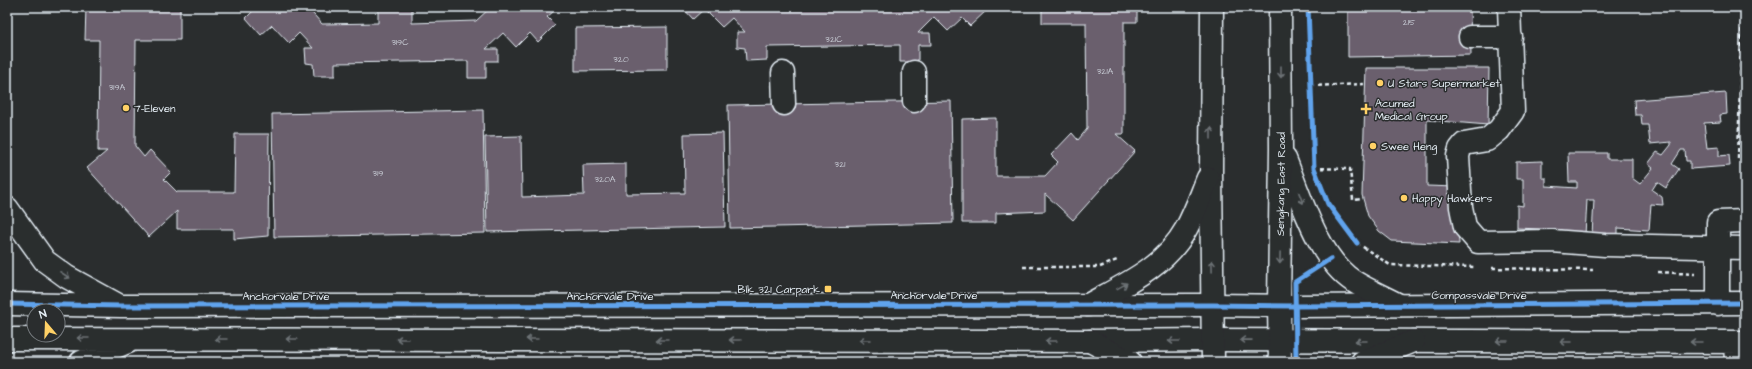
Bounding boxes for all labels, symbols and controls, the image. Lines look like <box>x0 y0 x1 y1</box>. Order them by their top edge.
house number: 215 <box>1403 16 1416 29</box>
house number: 321C <box>825 33 843 46</box>
house number: 319C <box>391 36 409 49</box>
house number: 320 <box>613 53 629 66</box>
house number: 321A <box>1097 65 1114 78</box>
one-way arrow <box>1277 65 1285 78</box>
place label: U Stars Supermarket <box>1388 76 1500 91</box>
marker: U Stars Supermarket <box>1375 78 1385 88</box>
house number: 319A <box>109 81 126 94</box>
place label: Acumed Medical Group <box>1375 96 1448 124</box>
place label: 7-Eleven <box>134 101 176 116</box>
marker: 7-Eleven <box>121 103 131 113</box>
marker: Acumed Medical Group <box>1360 103 1372 115</box>
one-way arrow <box>1207 127 1215 140</box>
street label: Sengkang East Road <box>1272 132 1289 236</box>
place label: Swee Heng <box>1381 139 1437 155</box>
marker: Swee Heng <box>1368 141 1378 151</box>
house number: 321 <box>835 158 845 171</box>
house number: 319 <box>373 167 383 180</box>
house number: 320A <box>594 173 616 186</box>
place label: Happy Hawkers <box>1412 191 1493 207</box>
one-way arrow <box>1297 192 1305 204</box>
marker: Happy Hawkers <box>1399 193 1409 203</box>
one-way arrow <box>1276 251 1283 264</box>
one-way arrow <box>1209 260 1216 273</box>
one-way arrow <box>60 271 71 279</box>
place label: Blk 321 Carpark <box>738 282 820 297</box>
one-way arrow <box>1116 282 1128 290</box>
marker: Blk 321 Carpark <box>823 284 833 294</box>
street label: Anchorvale Drive <box>890 288 978 303</box>
street label: Compassvale Drive <box>1431 288 1527 303</box>
street label: Anchorvale Drive <box>242 289 330 304</box>
street label: Anchorvale Drive <box>566 289 654 304</box>
north arrow <box>26 303 66 343</box>
text: N <box>37 306 49 322</box>
one-way arrow <box>77 334 90 342</box>
one-way arrow <box>215 335 228 342</box>
one-way arrow <box>286 335 299 343</box>
one-way arrow <box>396 335 409 343</box>
one-way arrow <box>526 335 539 343</box>
one-way arrow <box>656 336 669 344</box>
one-way arrow <box>729 336 742 344</box>
one-way arrow <box>859 336 872 344</box>
one-way arrow <box>1240 336 1253 344</box>
one-way arrow <box>1045 337 1058 345</box>
one-way arrow <box>1168 337 1181 345</box>
one-way arrow <box>1355 337 1368 345</box>
one-way arrow <box>1496 338 1509 345</box>
one-way arrow <box>1560 338 1573 346</box>
one-way arrow <box>1690 338 1703 346</box>

